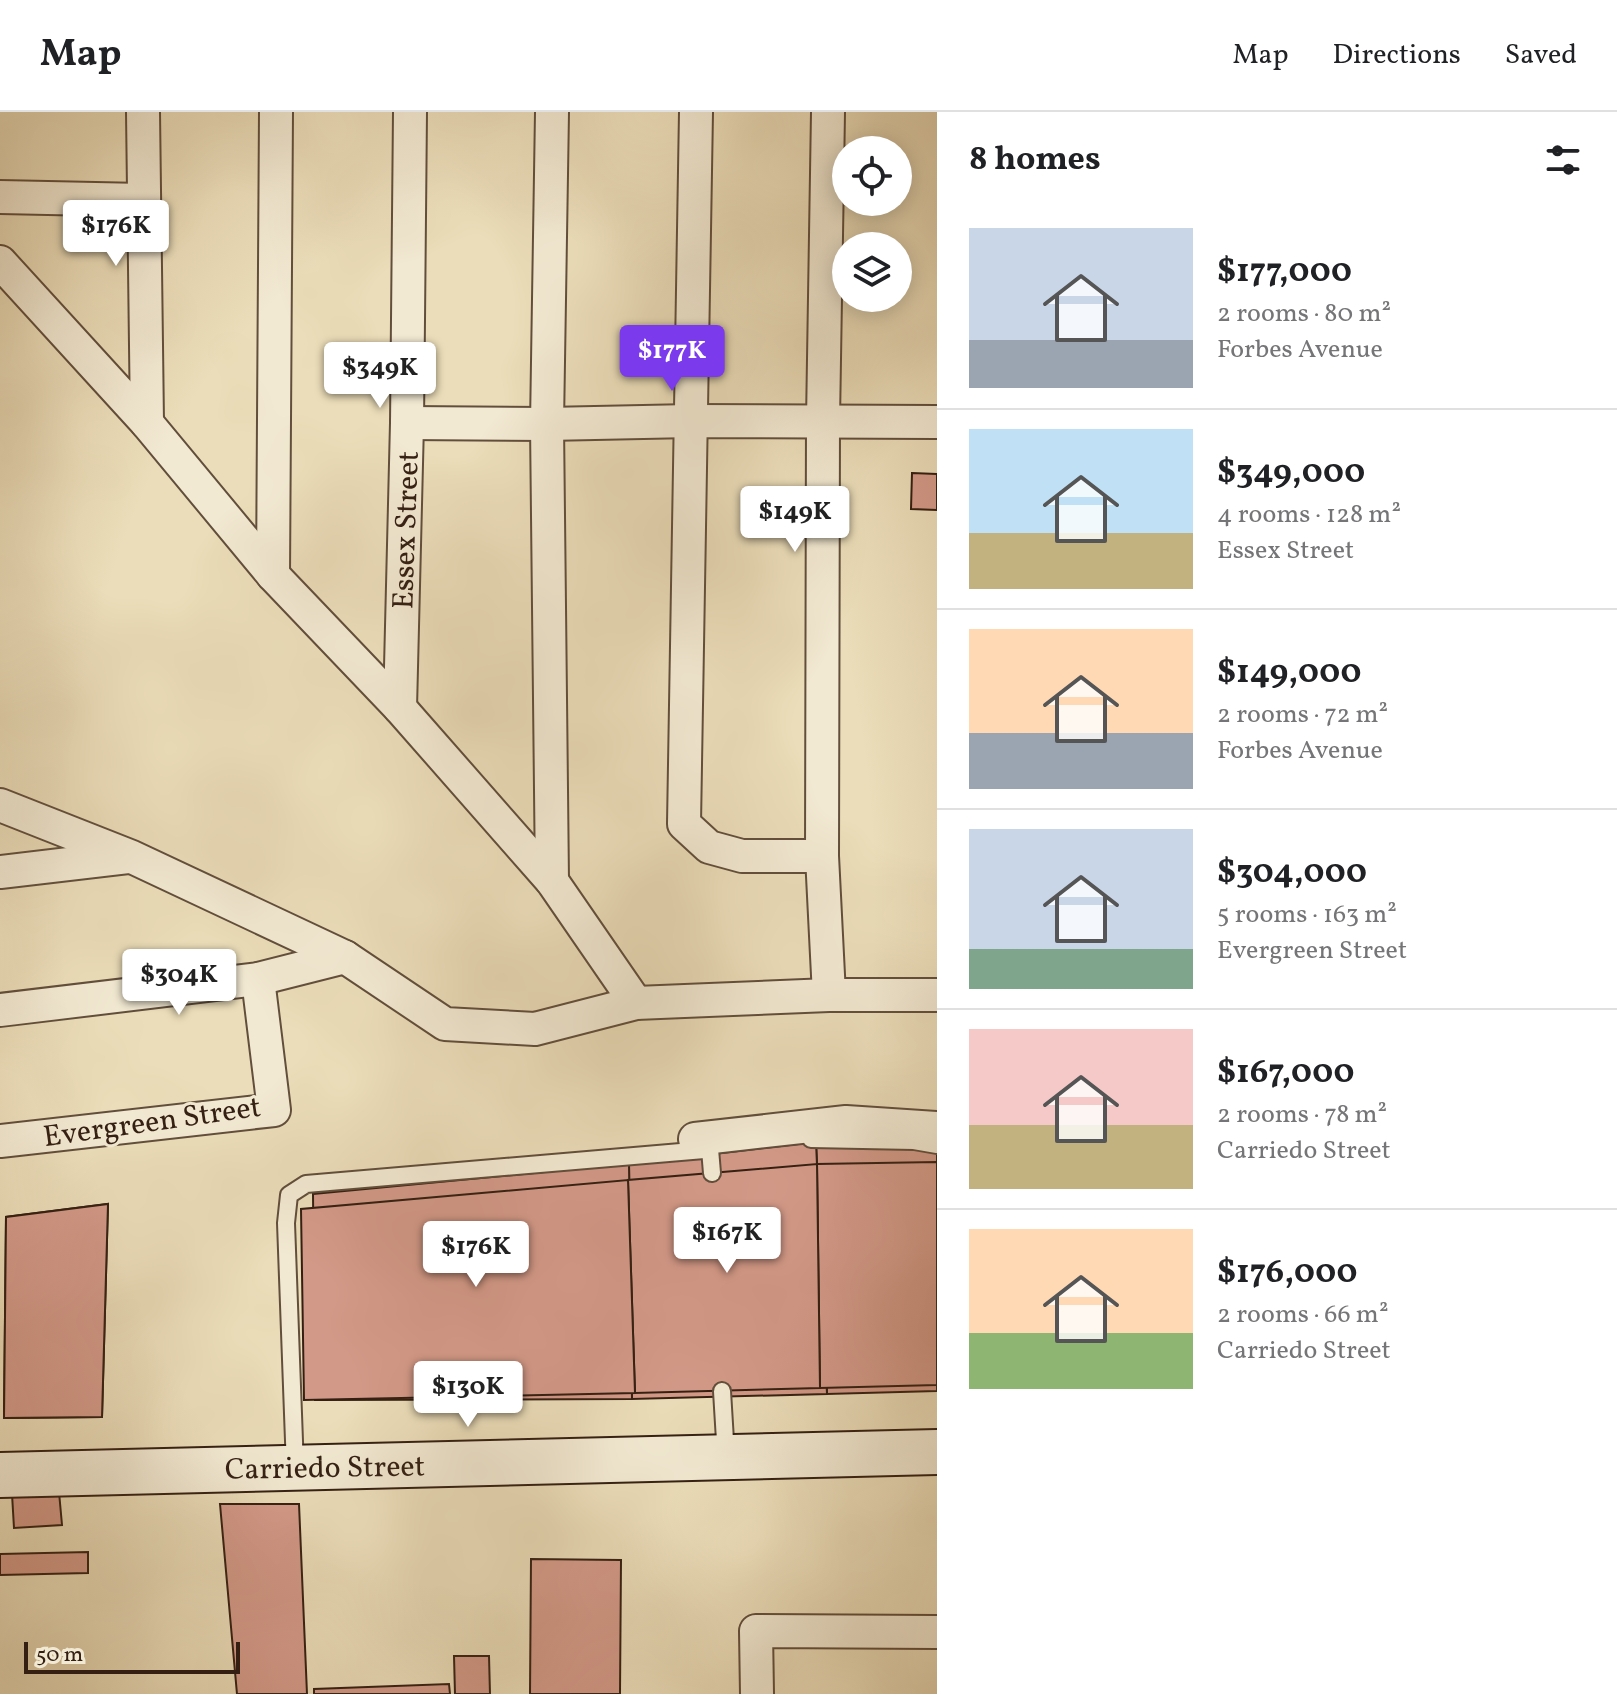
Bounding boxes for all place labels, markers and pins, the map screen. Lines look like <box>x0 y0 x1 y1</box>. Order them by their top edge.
pin: $176K <box>60 200 172 268</box>
pin: $177K <box>616 325 728 393</box>
pin: $349K <box>324 342 436 410</box>
pin: $149K <box>739 486 851 554</box>
pin: $304K <box>123 949 235 1017</box>
pin: $167K <box>671 1207 783 1275</box>
pin: $176K <box>420 1221 532 1289</box>
pin: $130K <box>412 1361 524 1429</box>

